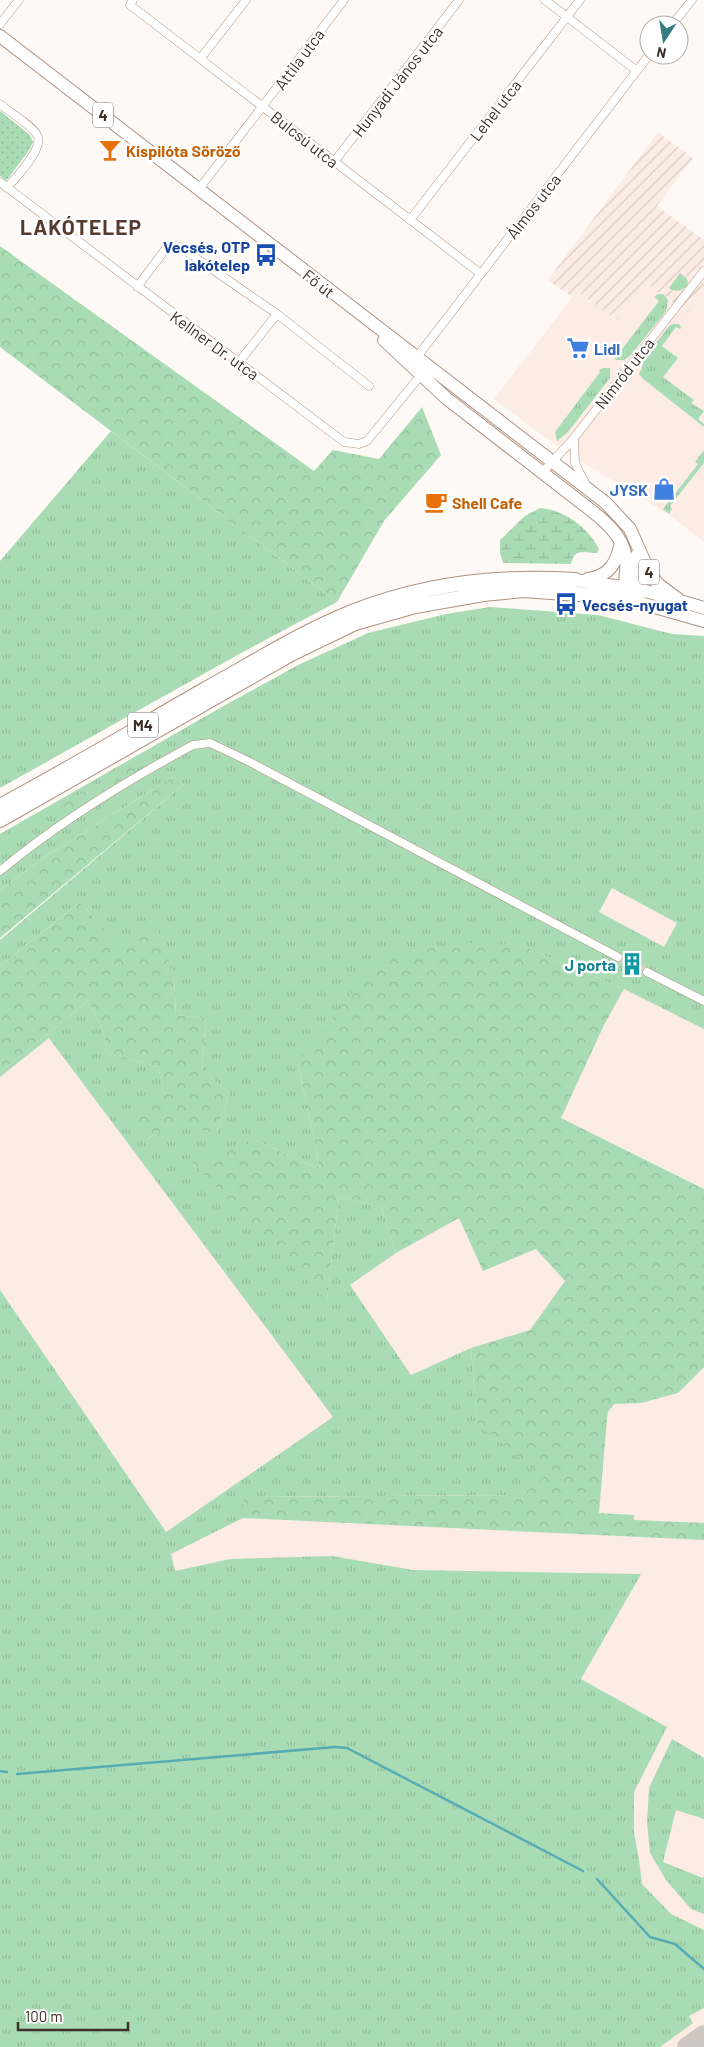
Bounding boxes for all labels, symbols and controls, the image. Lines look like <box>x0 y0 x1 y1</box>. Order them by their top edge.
north arrow <box>639 15 689 65</box>
street label: Hunyadi János utca <box>348 22 446 140</box>
street label: Attila utca <box>270 25 328 93</box>
text: N <box>655 44 668 62</box>
street label: Lehel utca <box>465 76 525 144</box>
road number: 4 <box>93 102 113 128</box>
street label: Bulcsú utca <box>267 107 343 171</box>
bar icon: Kispilóta Söröző <box>97 137 123 163</box>
place label: Kispilóta Söröző <box>126 141 241 160</box>
street label: Álmos utca <box>502 170 564 242</box>
district label: LAKÓTELEP <box>20 214 142 239</box>
place label: Vecsés, OTP lakótelep <box>163 237 250 274</box>
bus stop icon: Vecsés, OTP lakótelep <box>253 242 279 268</box>
street label: Fő út <box>299 265 339 301</box>
street label: Kellner Dr. utca <box>167 306 263 384</box>
street label: Nimród utca <box>590 334 658 412</box>
supermarket icon: Lidl <box>565 335 591 361</box>
place label: Lidl <box>594 339 620 358</box>
shop icon: JYSK <box>651 476 677 502</box>
place label: JYSK <box>610 480 648 499</box>
cafe icon: Shell Cafe <box>423 489 449 515</box>
place label: Shell Cafe <box>452 493 523 512</box>
road number: 4 <box>639 560 659 584</box>
bus stop icon: Vecsés-nyugat <box>553 591 579 617</box>
place label: Vecsés-nyugat <box>582 595 688 614</box>
road number: M4 <box>128 712 158 738</box>
building icon: J porta <box>619 951 645 977</box>
place label: J porta <box>565 955 616 974</box>
scale bar <box>18 2000 128 2032</box>
text: 100 m <box>25 2007 63 2025</box>

